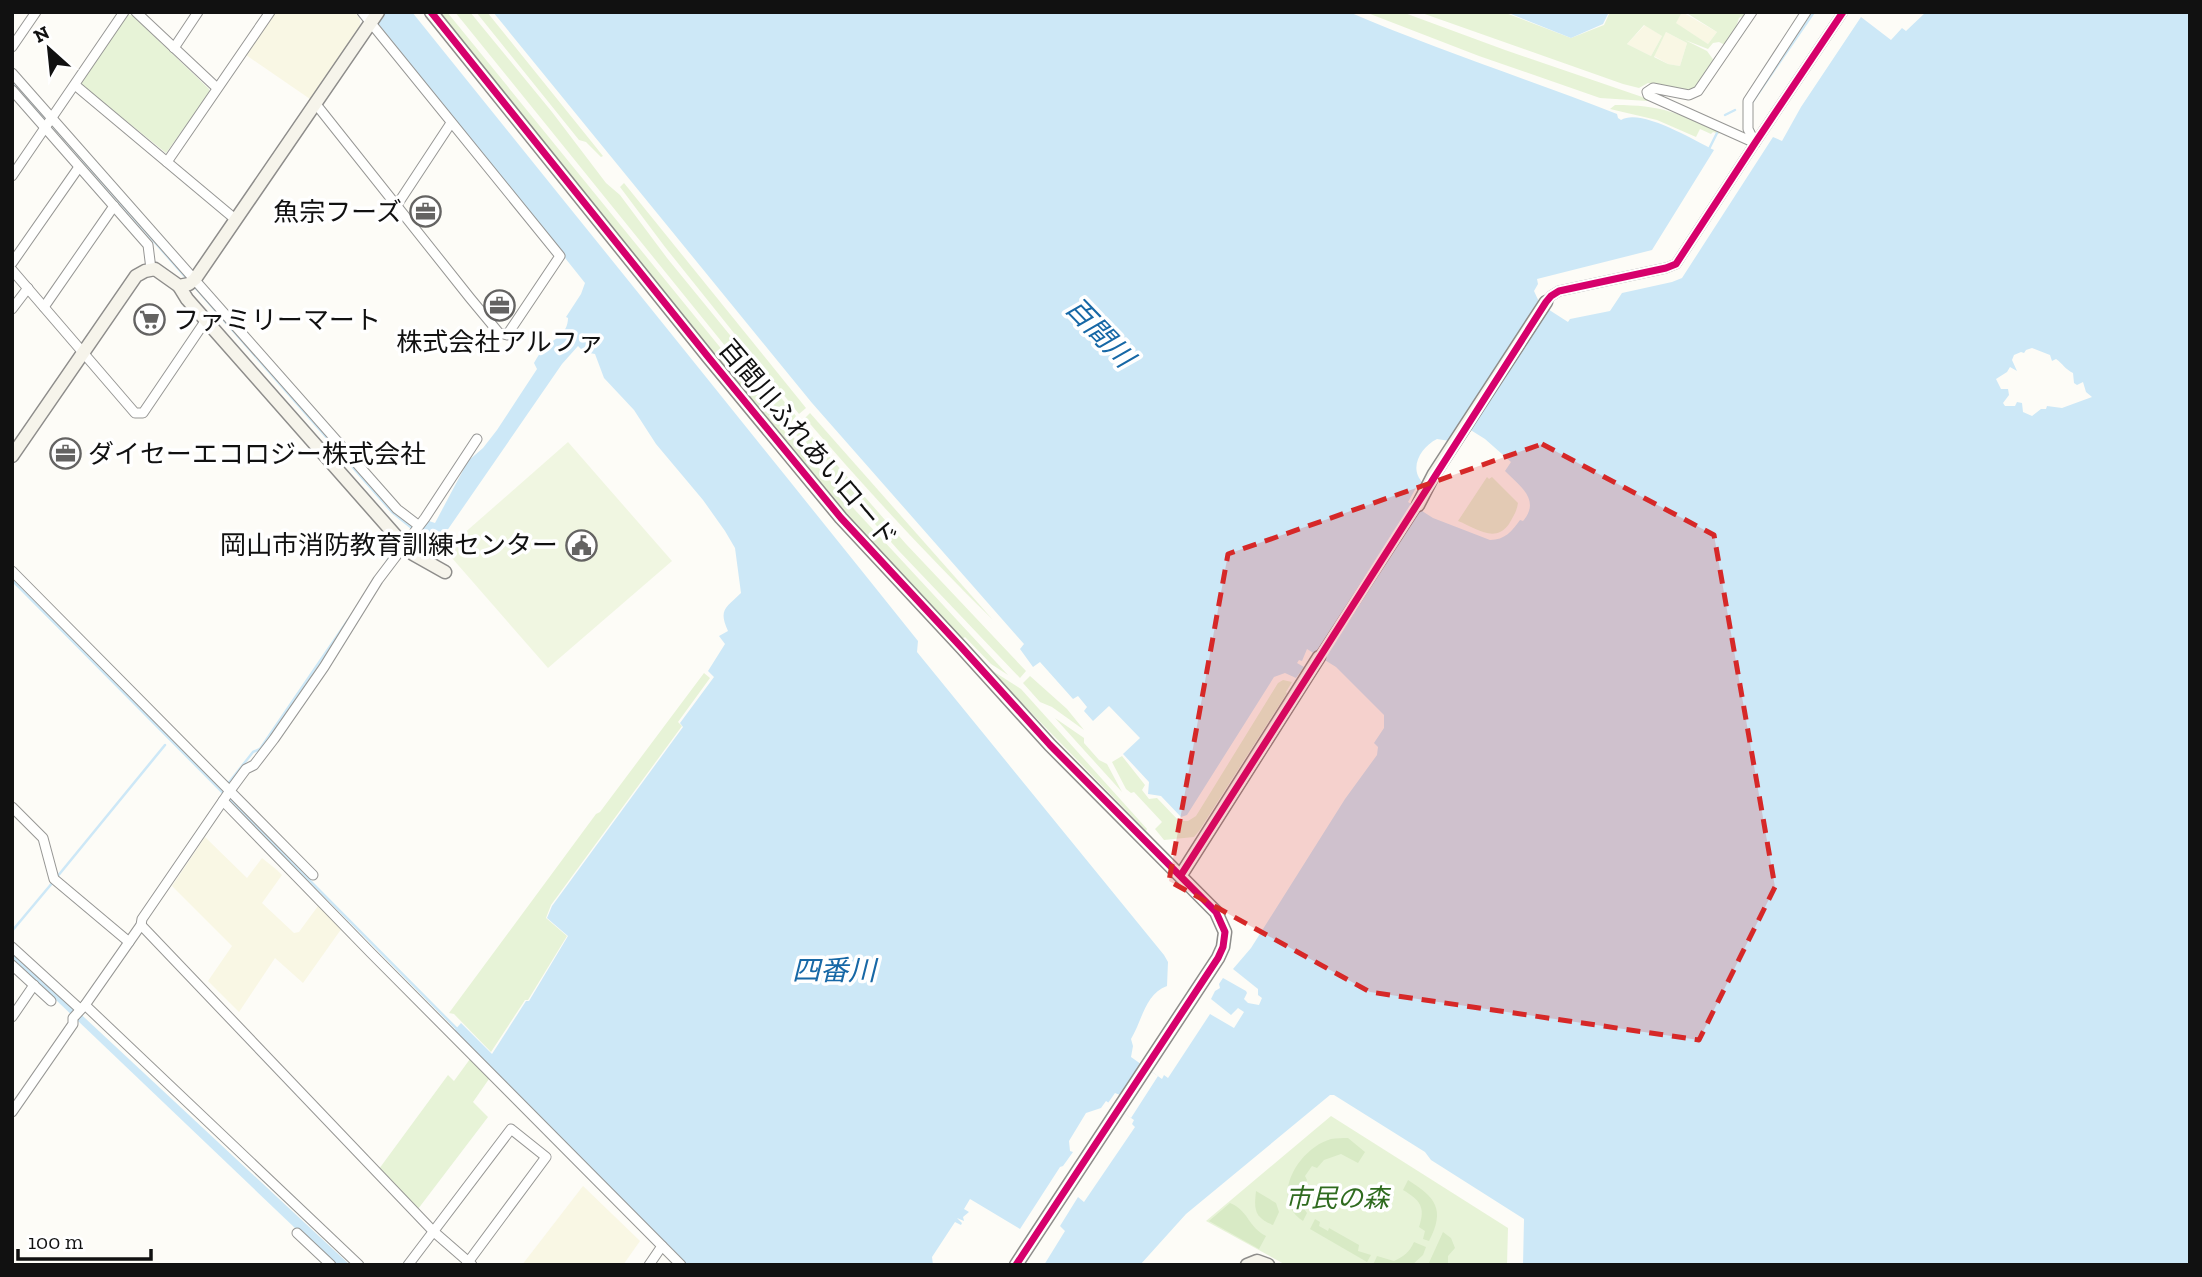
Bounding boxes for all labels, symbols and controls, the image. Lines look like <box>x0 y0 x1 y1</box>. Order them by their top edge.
north arrow <box>14 14 84 84</box>
text: N <box>30 21 53 48</box>
office icon: 魚宗フーズ <box>408 195 442 229</box>
place label: 魚宗フーズ <box>273 196 402 228</box>
office icon: 株式会社アルファ <box>483 289 517 323</box>
water label: 百間川 <box>1059 291 1143 376</box>
supermarket icon: ファミリーマート <box>133 303 167 337</box>
place label: ファミリーマート <box>173 304 381 336</box>
place label: 株式会社アルファ <box>396 326 604 358</box>
street label: 百間川ふれあいロード <box>712 333 904 553</box>
office icon: ダイセーエコロジー株式会社 <box>48 437 82 471</box>
place label: ダイセーエコロジー株式会社 <box>88 438 426 470</box>
public building icon: 岡山市消防教育訓練センター <box>564 528 598 562</box>
place label: 岡山市消防教育訓練センター <box>220 529 558 561</box>
water label: 四番川 <box>792 954 879 987</box>
park label: 市民の森 <box>1285 1182 1392 1214</box>
scale bar <box>18 1218 150 1262</box>
text: 100 m <box>28 1229 83 1254</box>

